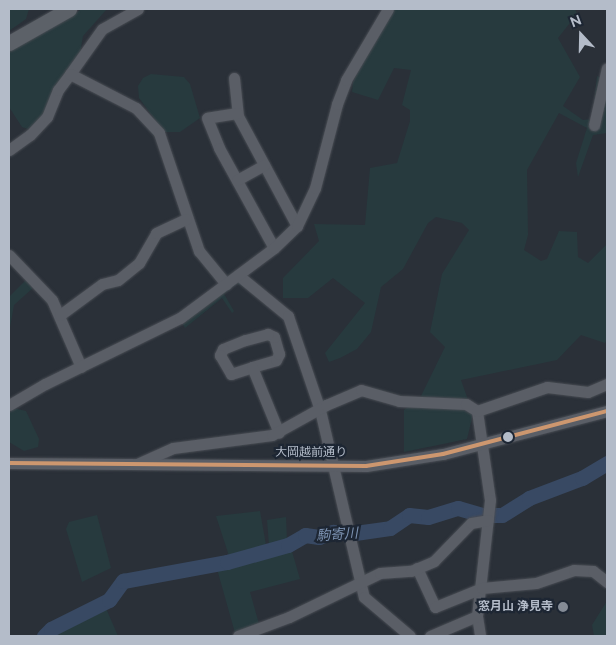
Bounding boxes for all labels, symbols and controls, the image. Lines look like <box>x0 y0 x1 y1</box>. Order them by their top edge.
north arrow <box>556 10 606 60</box>
text: N <box>568 12 583 30</box>
unlabelled marker <box>503 432 513 442</box>
street label: 大岡越前通り <box>275 446 347 460</box>
water label: 駒寄川 <box>315 524 359 544</box>
place label: 窓月山 浄見寺 <box>478 600 553 614</box>
marker: 窓月山 浄見寺 <box>557 601 569 613</box>

